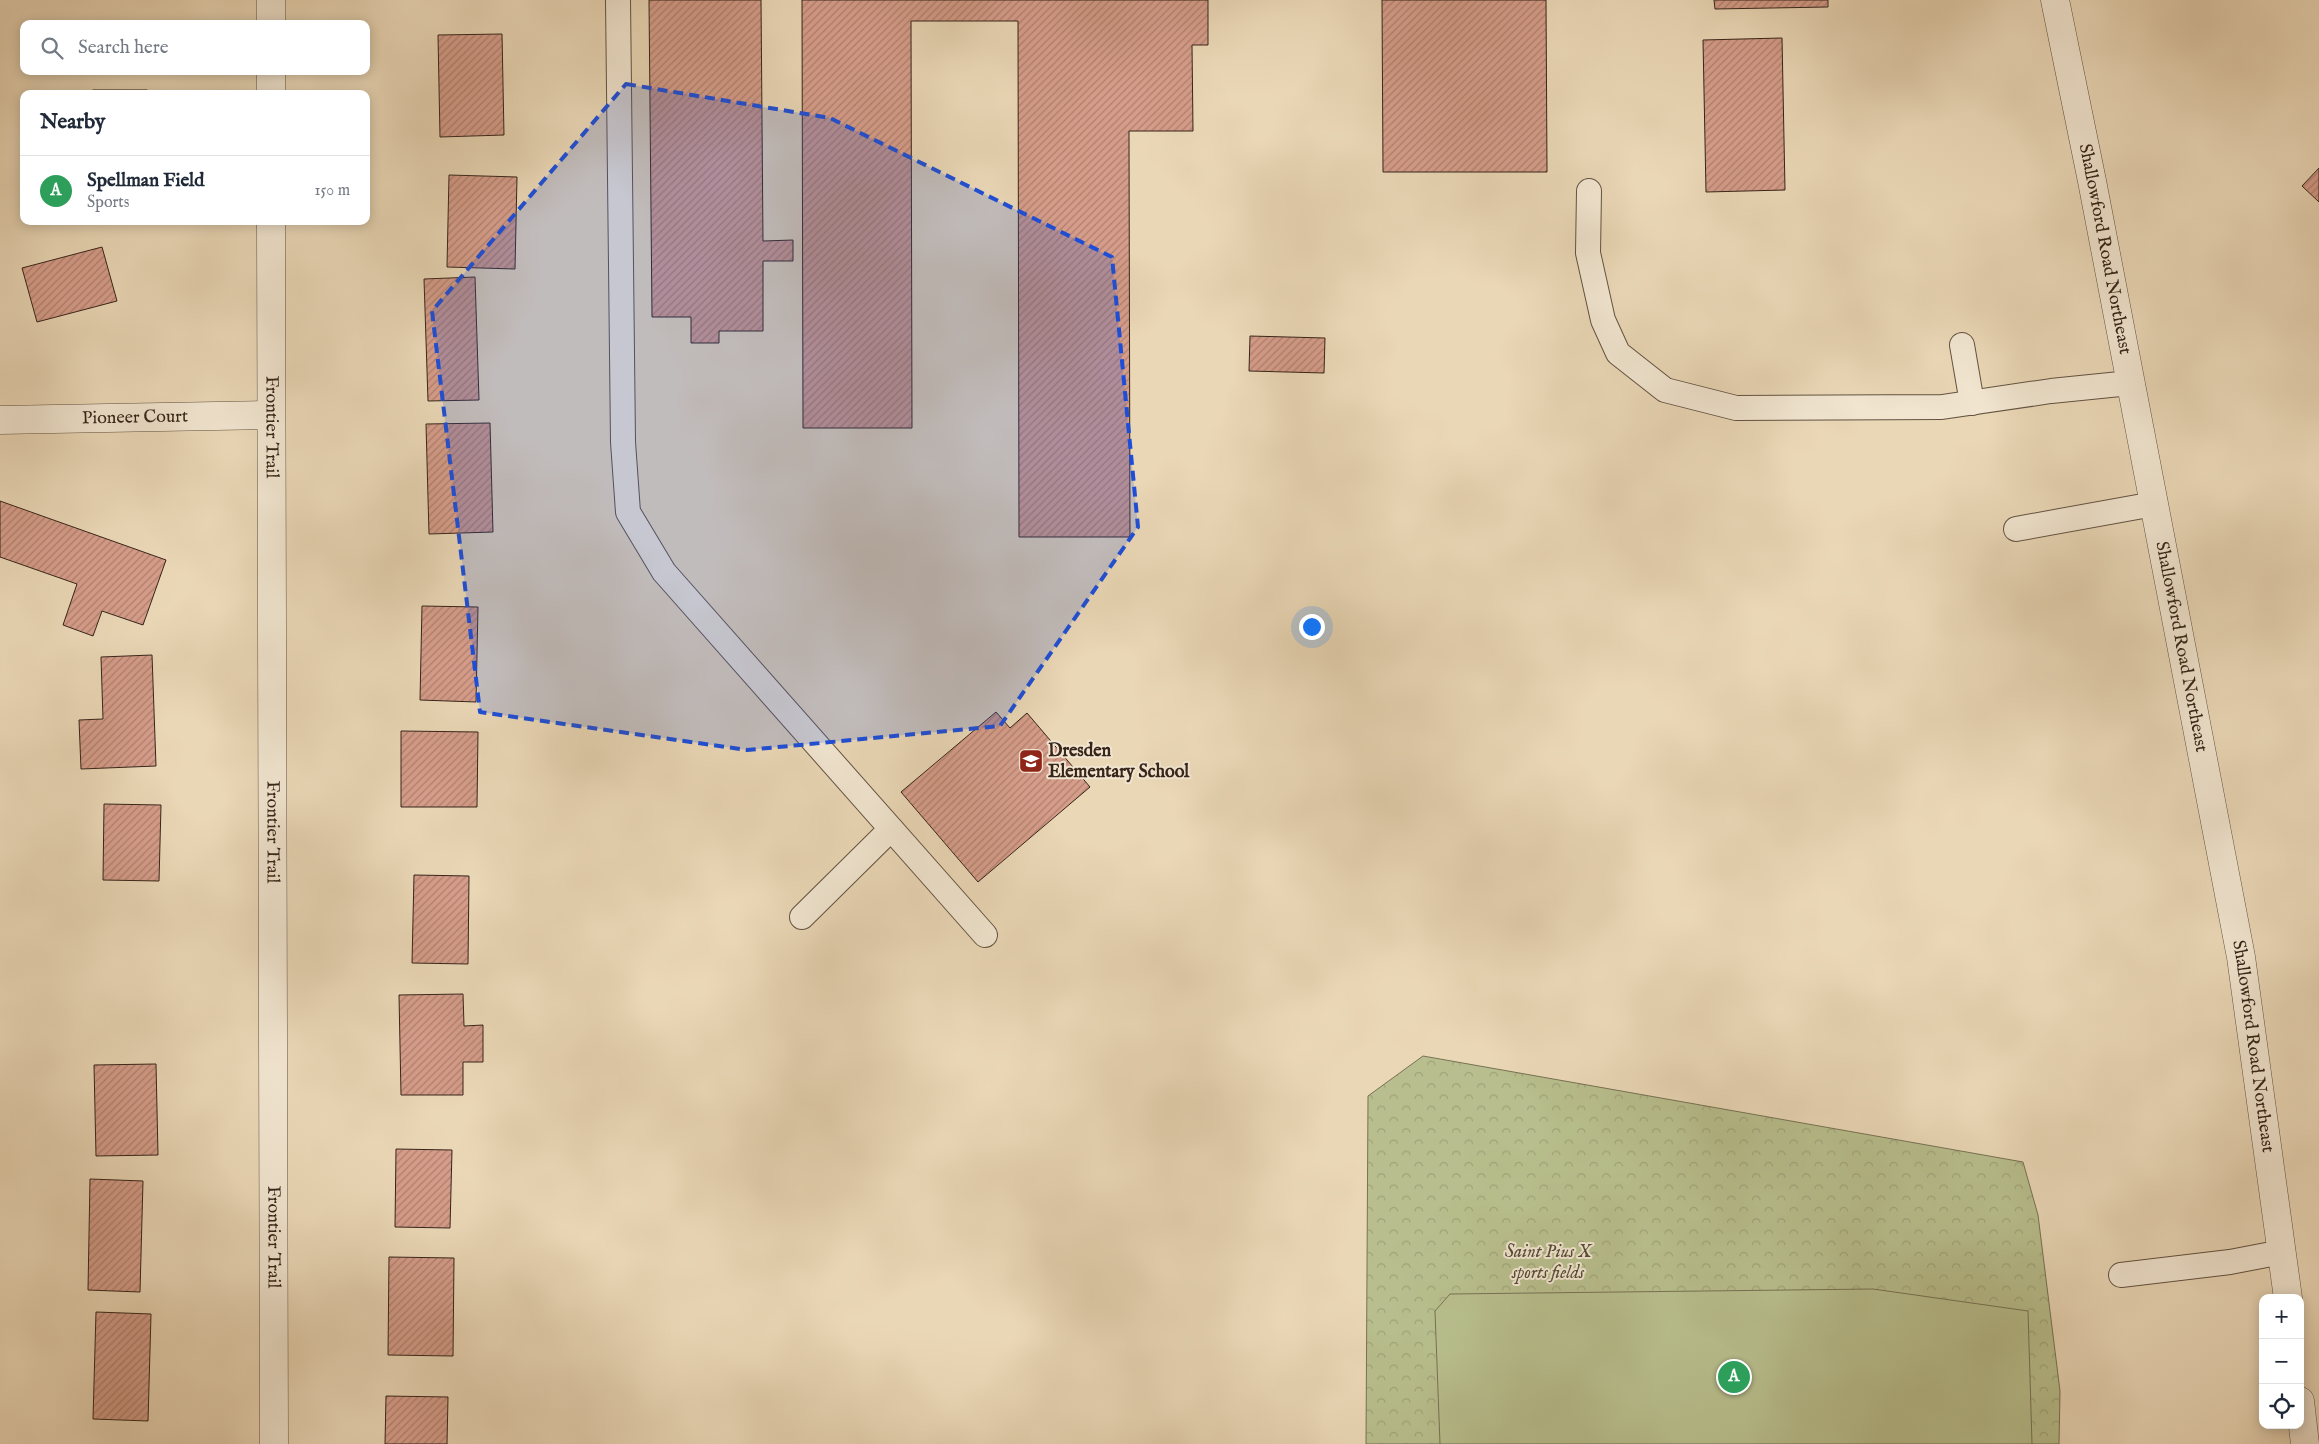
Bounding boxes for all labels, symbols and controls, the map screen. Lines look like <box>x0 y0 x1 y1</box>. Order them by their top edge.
search box <box>20 20 370 75</box>
icon: search <box>38 34 66 62</box>
text: Search here <box>78 36 169 60</box>
text: Nearby <box>40 109 105 136</box>
street label: Shallowford Road Northeast <box>2073 142 2137 356</box>
text: Spellman Field <box>87 169 204 193</box>
text: A <box>51 181 61 201</box>
text: 150 m <box>315 181 350 201</box>
text: Sports <box>87 193 129 213</box>
street label: Frontier Trail <box>260 376 283 478</box>
street label: Pioneer Court <box>82 405 188 430</box>
street label: Shallowford Road Northeast <box>2150 539 2213 754</box>
your location <box>1299 614 1325 640</box>
place label: Dresden Elementary School <box>1048 740 1190 784</box>
school or university icon: Dresden Elementary School <box>1018 748 1044 774</box>
street label: Frontier Trail <box>261 781 284 883</box>
street label: Shallowford Road Northeast <box>2226 938 2279 1154</box>
street label: Frontier Trail <box>262 1186 285 1288</box>
park label: Saint Pius X sports fields <box>1505 1241 1593 1285</box>
map controls <box>2259 1294 2304 1429</box>
button: + <box>2259 1294 2304 1339</box>
button: − <box>2259 1339 2304 1384</box>
pin: A <box>1718 1358 1750 1396</box>
button: locate <box>2259 1384 2304 1429</box>

